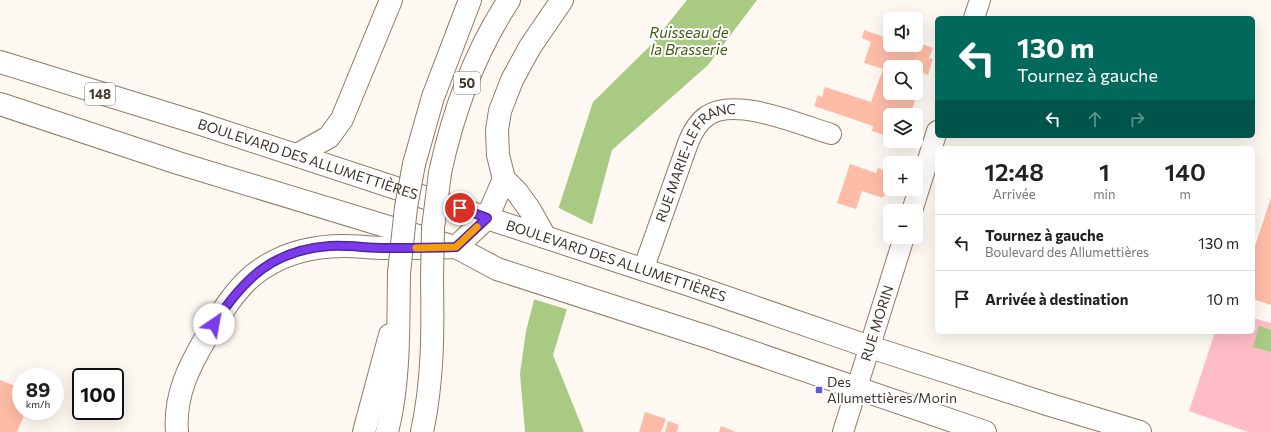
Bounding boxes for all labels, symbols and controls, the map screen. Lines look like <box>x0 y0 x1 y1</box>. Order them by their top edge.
map controls <box>883 12 923 244</box>
button: sound <box>883 12 923 52</box>
water label: Ruisseau de la Brasserie <box>649 23 729 58</box>
text: 130 m <box>1017 30 1094 64</box>
icon: left <box>951 32 1003 84</box>
button: search <box>883 60 923 100</box>
text: Tournez à gauche <box>1017 64 1158 86</box>
road number: 50 <box>454 72 480 94</box>
road number: 148 <box>85 83 115 105</box>
street label: RUE MARIE-LE FRANC <box>652 100 736 224</box>
button: layers <box>883 108 923 148</box>
icon: left <box>1042 108 1064 130</box>
icon: ahead <box>1084 108 1106 130</box>
icon: right <box>1126 108 1148 130</box>
street label: BOULEVARD DES ALLUMETTIÈRES <box>196 115 420 203</box>
button: + <box>883 156 923 196</box>
text: 12:48 <box>984 157 1044 186</box>
text: 1 <box>1099 157 1110 186</box>
text: 140 <box>1165 157 1206 186</box>
text: Arrivée <box>993 186 1036 202</box>
text: min <box>1093 186 1115 202</box>
text: m <box>1179 186 1191 202</box>
pin <box>443 191 477 225</box>
icon: arrive <box>449 197 471 219</box>
button: − <box>883 204 923 244</box>
street label: BOULEVARD DES ALLUMETTIÈRES <box>504 216 728 305</box>
text: Tournez à gauche <box>985 226 1104 244</box>
icon: left <box>951 232 973 254</box>
text: 130 m <box>1198 234 1239 252</box>
text: Boulevard des Allumettières <box>985 244 1149 260</box>
street label: RUE MORIN <box>857 283 896 363</box>
icon: arrive <box>951 288 973 310</box>
text: Arrivée à destination <box>985 290 1128 308</box>
text: 10 m <box>1207 290 1239 308</box>
position arrow <box>193 303 235 345</box>
speed limit sign: 100 <box>72 368 124 420</box>
place label: Des Allumettières/Morin <box>827 373 957 406</box>
text: 89 <box>26 377 50 401</box>
marker: Des Allumettières/Morin <box>814 385 824 395</box>
text: km/h <box>26 398 50 410</box>

